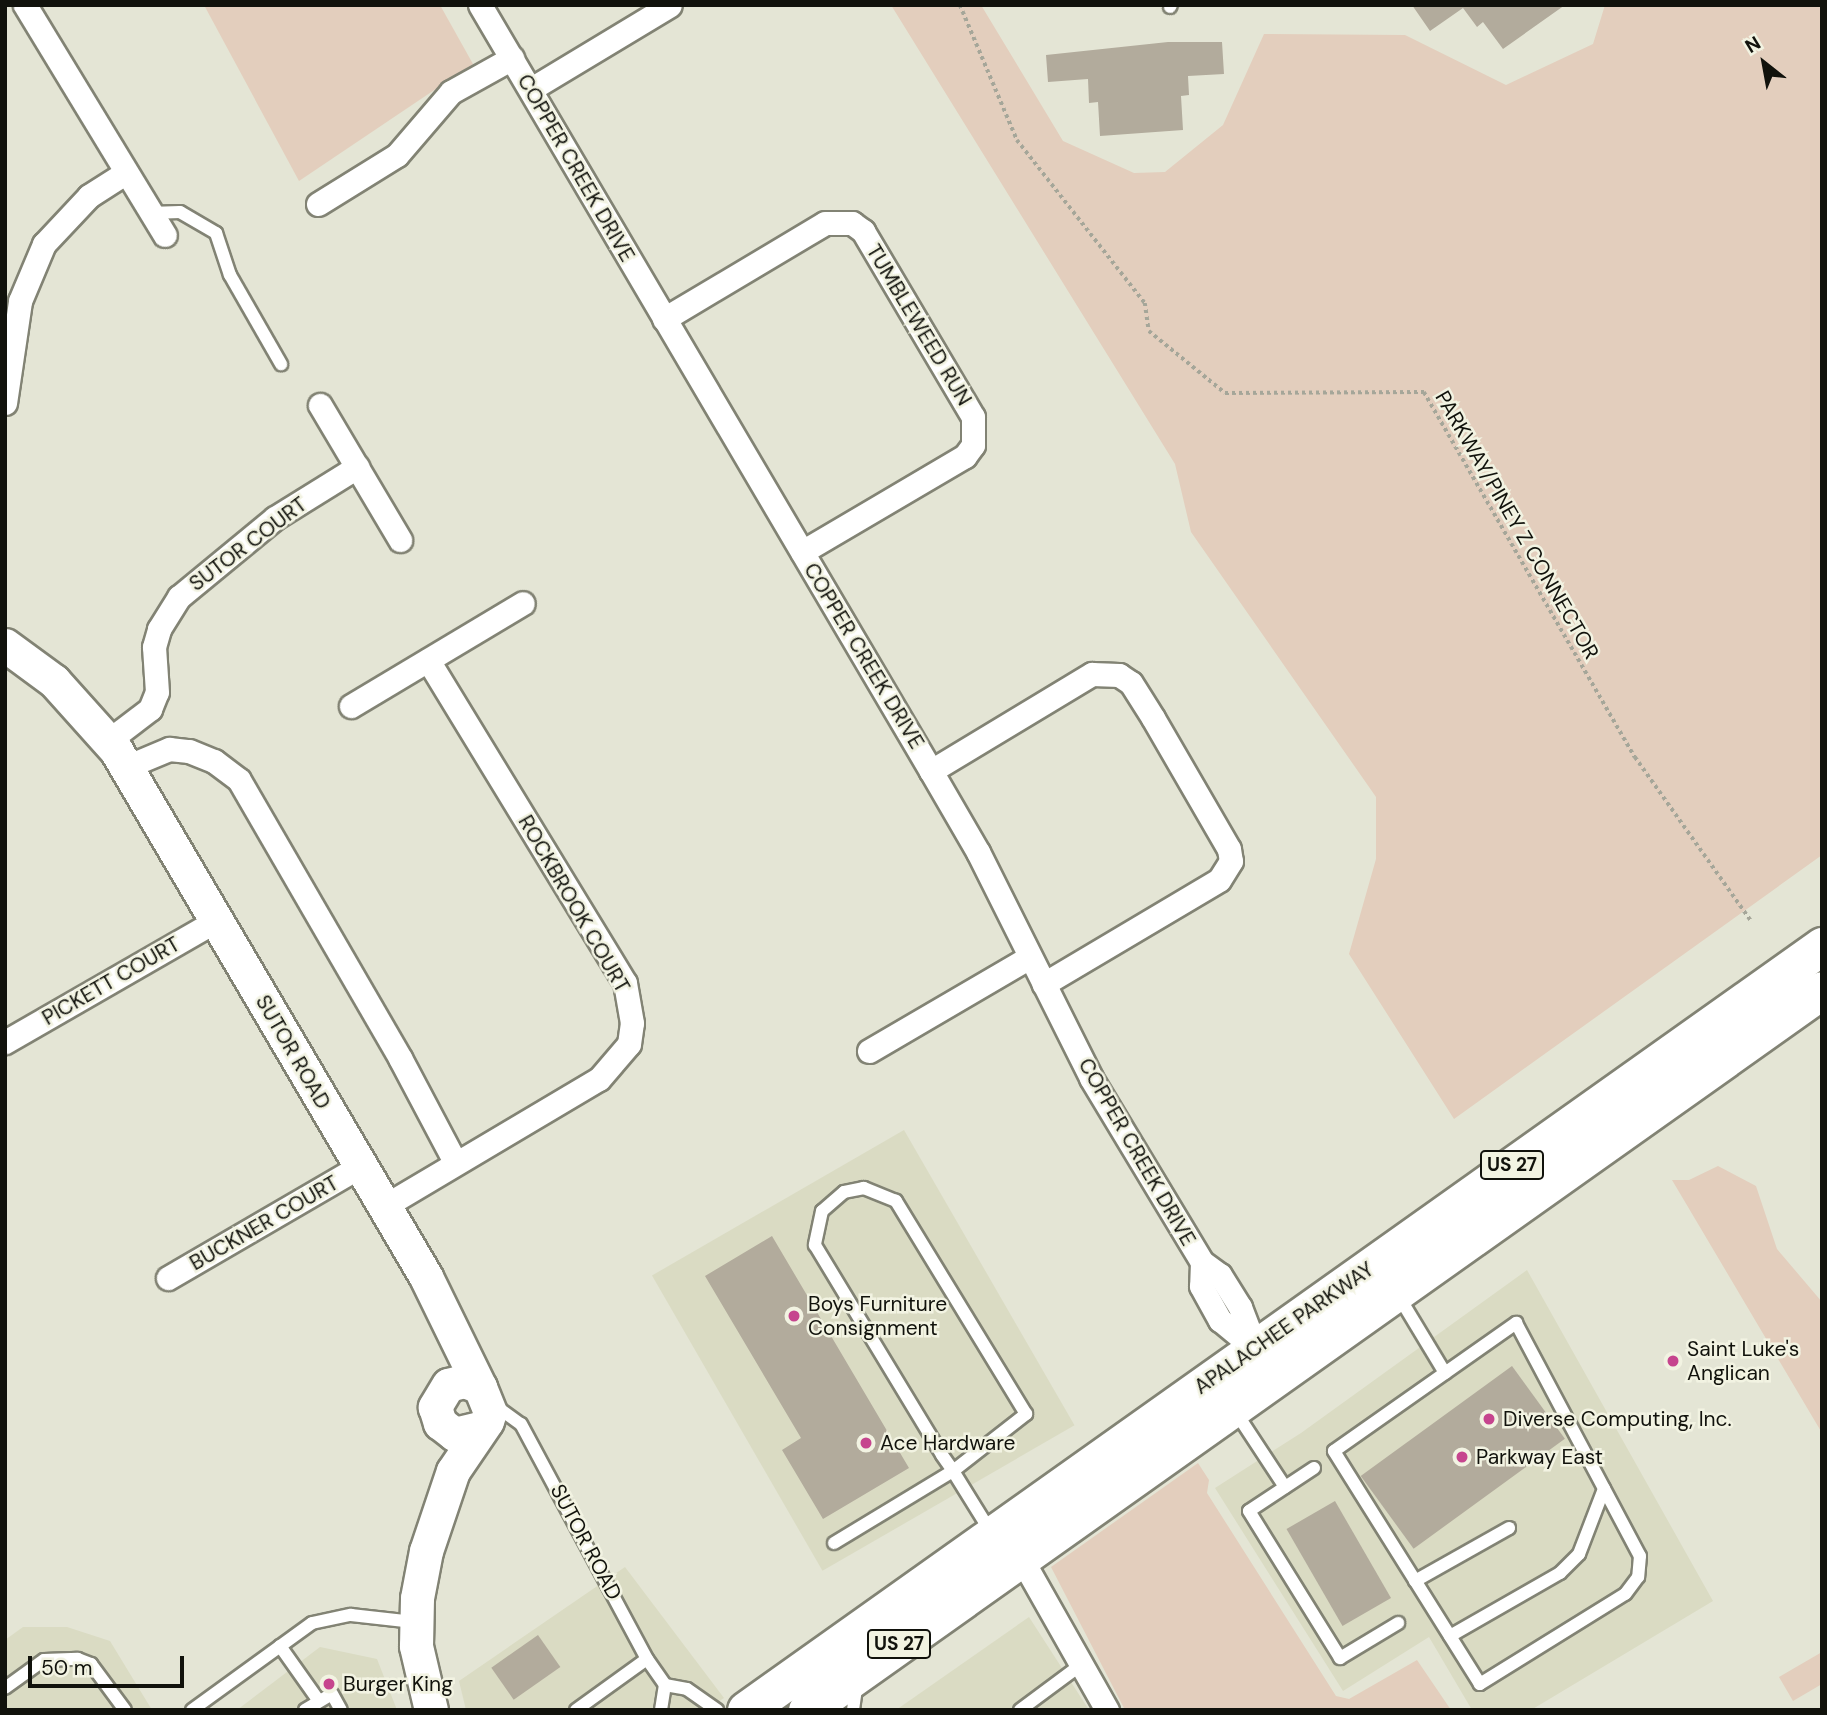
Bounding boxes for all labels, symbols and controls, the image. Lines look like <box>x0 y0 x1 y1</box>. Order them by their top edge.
north arrow <box>1729 28 1799 98</box>
text: N <box>1741 30 1765 59</box>
street label: COPPER CREEK DRIVE <box>512 70 640 266</box>
street label: TUMBLEWEED RUN <box>861 240 977 410</box>
street label: PARKWAY/PINEY Z CONNECTOR <box>1430 386 1604 664</box>
street label: SUTOR COURT <box>184 492 312 596</box>
street label: COPPER CREEK DRIVE <box>798 558 930 754</box>
street label: ROCKBROOK COURT <box>513 811 635 997</box>
street label: PICKETT COURT <box>38 931 184 1031</box>
street label: SUTOR ROAD <box>250 991 336 1113</box>
street label: COPPER CREEK DRIVE <box>1073 1054 1201 1250</box>
road number: US 27 <box>1479 1149 1545 1180</box>
street label: BUCKNER COURT <box>185 1170 343 1276</box>
street label: APALACHEE PARKWAY <box>1189 1256 1379 1400</box>
place label: Boys Furniture Consignment <box>808 1291 947 1341</box>
marker: Boys Furniture Consignment <box>786 1308 802 1324</box>
place label: Saint Luke's Anglican <box>1687 1336 1799 1386</box>
marker: Saint Luke's Anglican <box>1665 1353 1681 1369</box>
place label: Diverse Computing, Inc. <box>1503 1406 1732 1432</box>
marker: Diverse Computing, Inc. <box>1481 1411 1497 1427</box>
place label: Ace Hardware <box>880 1430 1016 1456</box>
marker: Ace Hardware <box>858 1435 874 1451</box>
place label: Parkway East <box>1476 1444 1603 1470</box>
marker: Parkway East <box>1454 1449 1470 1465</box>
street label: SUTOR ROAD <box>545 1480 627 1604</box>
road number: US 27 <box>866 1628 932 1660</box>
scale bar <box>32 1642 187 1686</box>
text: 50 m <box>41 1654 92 1682</box>
place label: Burger King <box>343 1671 453 1697</box>
marker: Burger King <box>321 1676 337 1692</box>

